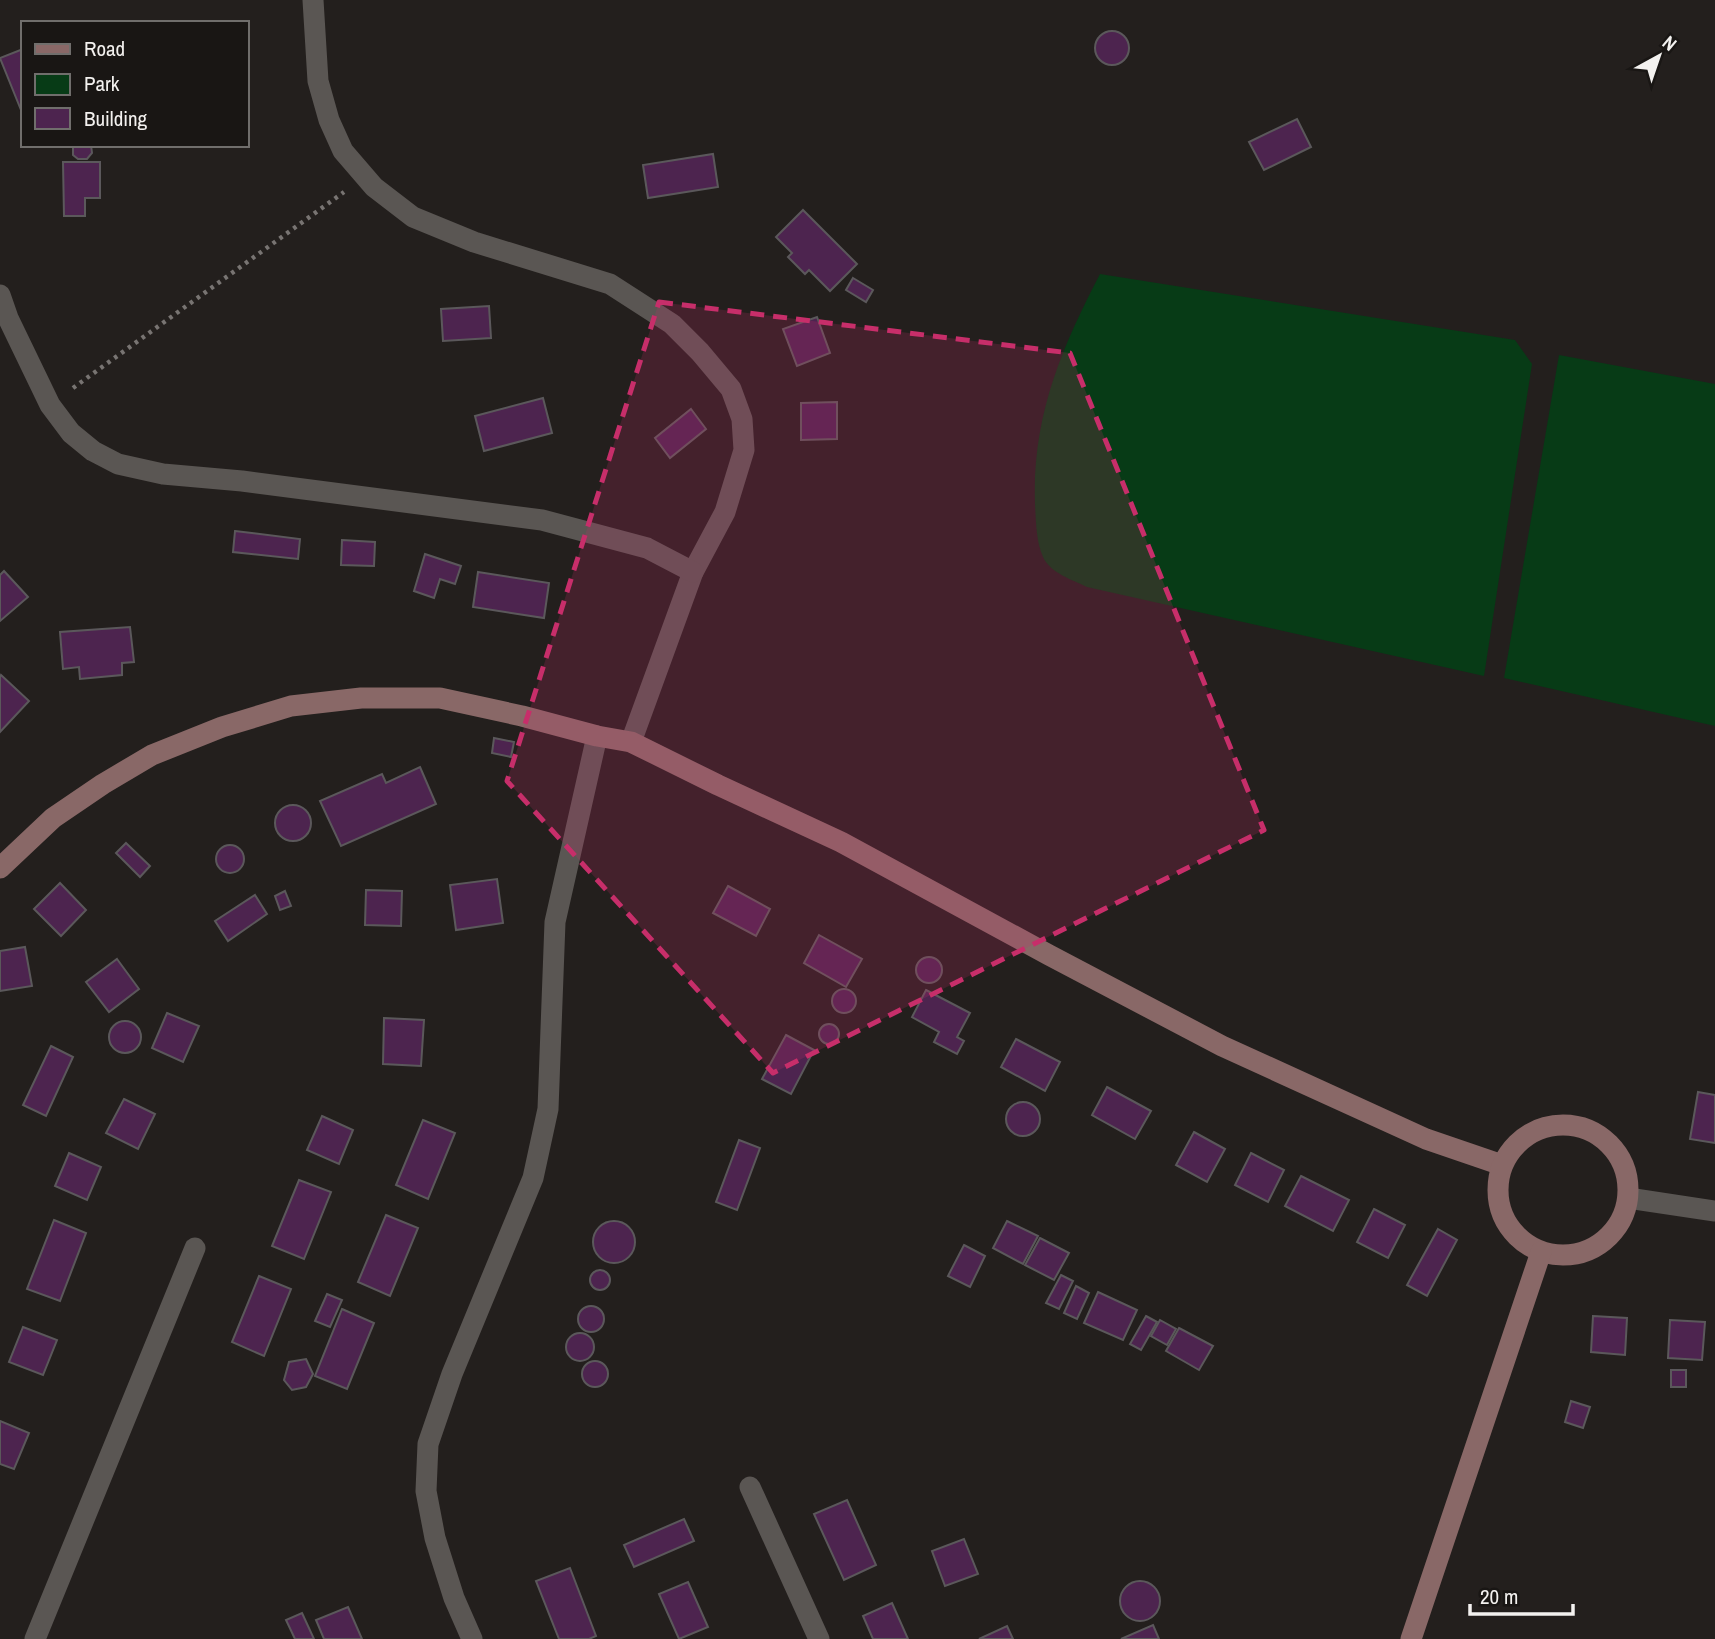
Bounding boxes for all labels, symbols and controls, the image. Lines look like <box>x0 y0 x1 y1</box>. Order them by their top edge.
legend <box>21 21 248 147</box>
north arrow <box>1624 21 1694 91</box>
text: N <box>1657 29 1683 57</box>
text: Road <box>84 34 125 63</box>
text: Park <box>84 69 120 98</box>
text: Building <box>84 104 148 133</box>
scale bar <box>1470 1572 1573 1616</box>
text: 20 m <box>1480 1582 1518 1611</box>

